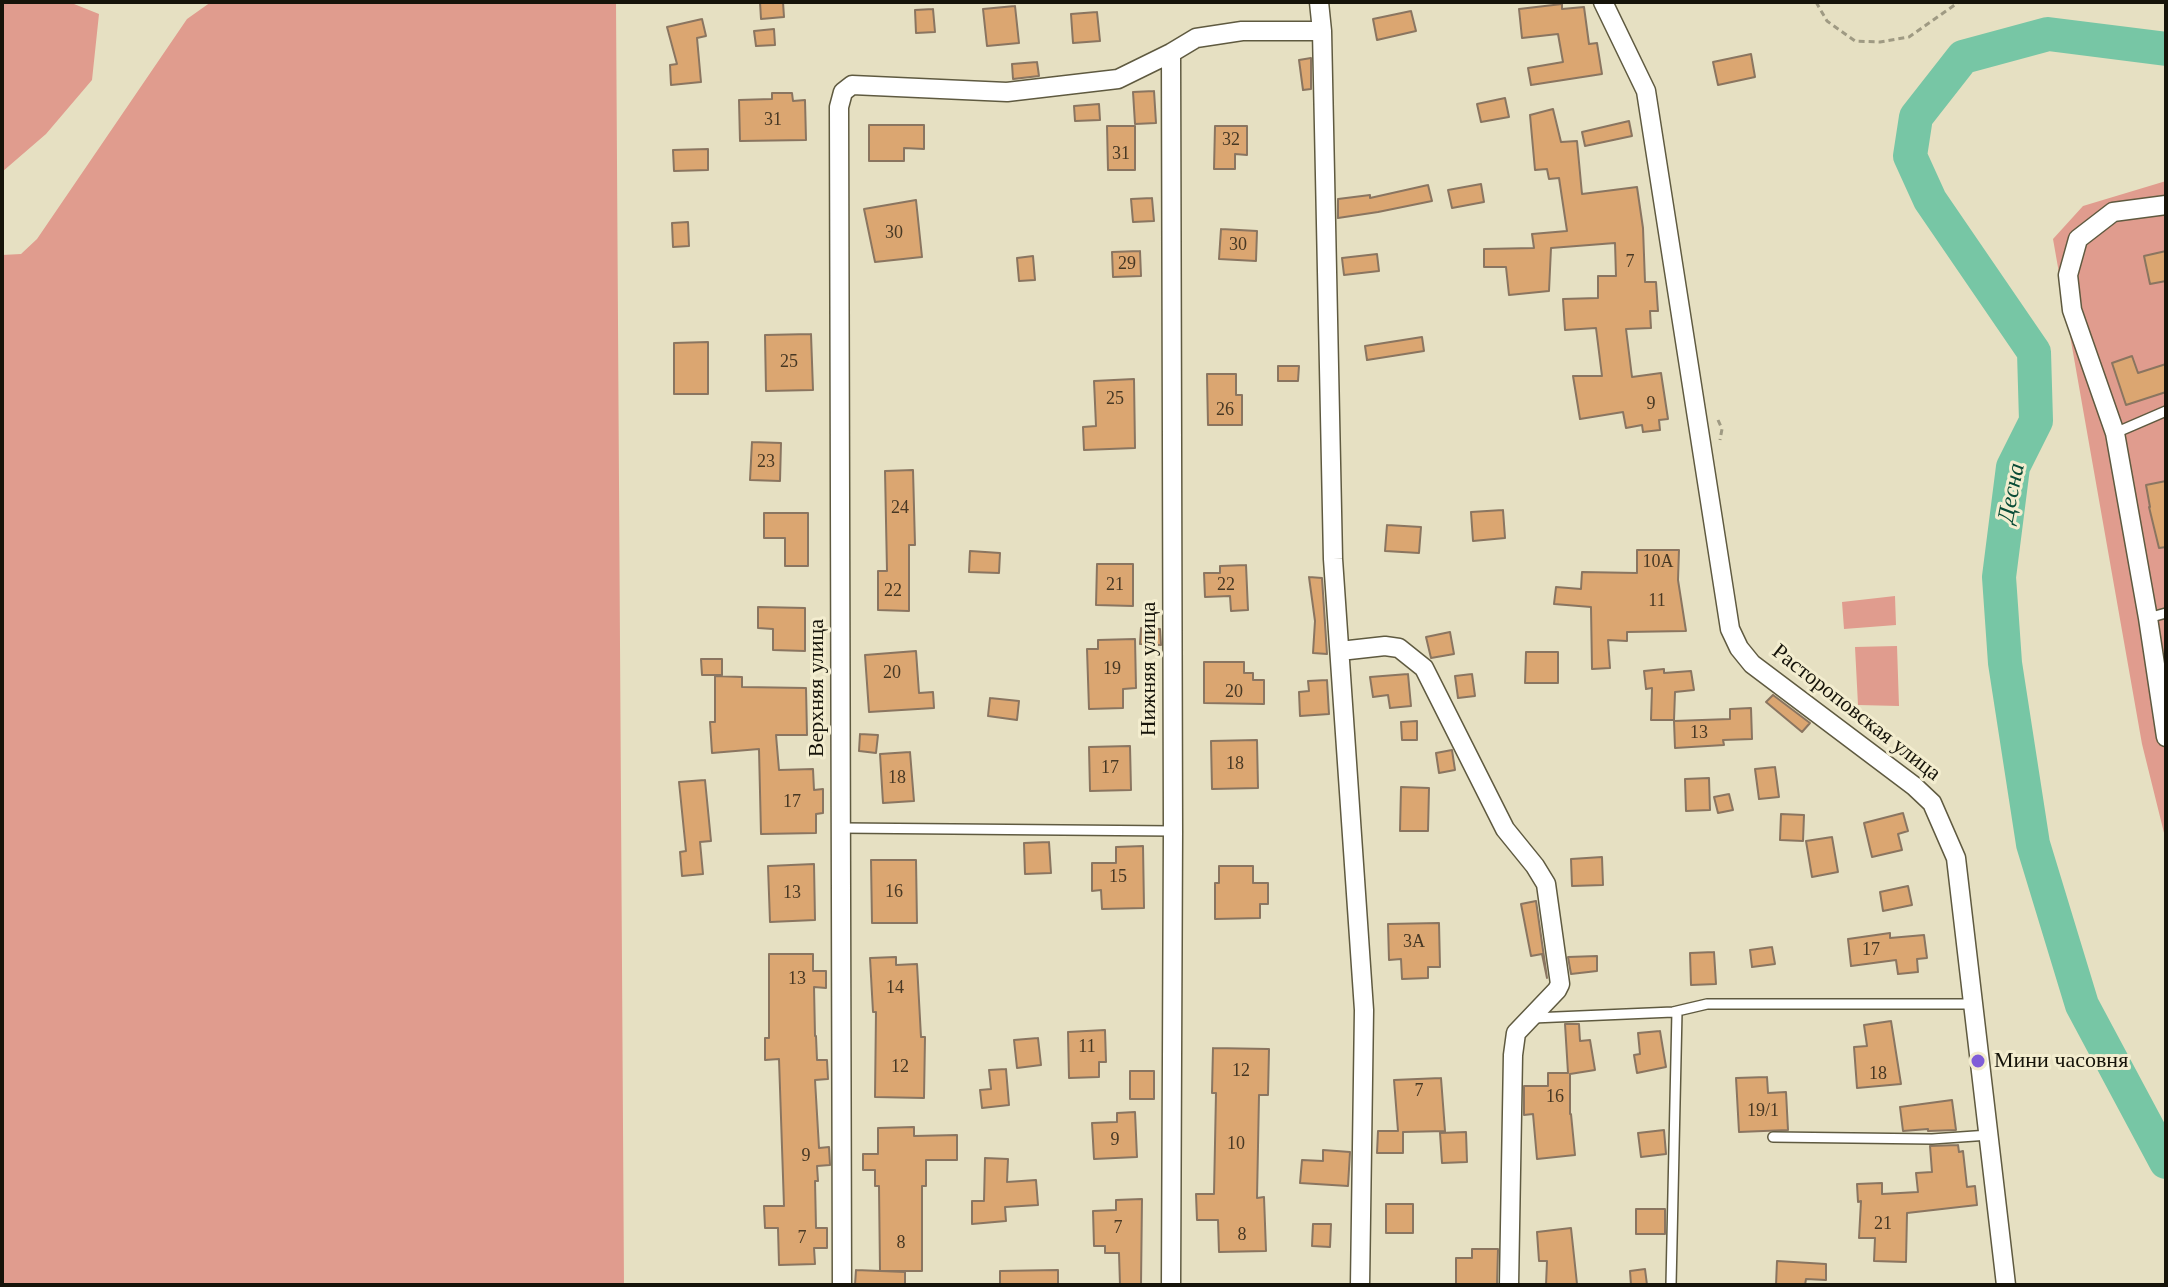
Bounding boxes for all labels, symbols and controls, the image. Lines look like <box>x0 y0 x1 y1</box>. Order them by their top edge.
house number: 31 <box>764 109 782 131</box>
house number: 32 <box>1222 129 1240 151</box>
house number: 31 <box>1112 143 1130 165</box>
house number: 30 <box>885 222 903 244</box>
house number: 30 <box>1229 234 1247 256</box>
house number: 7 <box>1626 251 1634 273</box>
house number: 29 <box>1118 253 1136 275</box>
house number: 25 <box>780 351 798 373</box>
house number: 25 <box>1106 388 1124 410</box>
house number: 9 <box>1646 393 1656 415</box>
house number: 26 <box>1216 399 1234 421</box>
house number: 23 <box>757 451 775 473</box>
water label: Десна <box>1992 461 2032 525</box>
house number: 24 <box>891 497 909 519</box>
house number: 10А <box>1643 551 1673 573</box>
house number: 21 <box>1106 574 1124 596</box>
house number: 22 <box>1217 574 1235 596</box>
house number: 22 <box>884 580 902 602</box>
house number: 11 <box>1648 590 1666 612</box>
street label: Нижняя улица <box>1136 602 1162 736</box>
street label: Верхняя улица <box>804 619 830 757</box>
street label: Растороповская улица <box>1766 639 1946 787</box>
house number: 19 <box>1103 658 1121 680</box>
house number: 20 <box>883 662 901 684</box>
house number: 20 <box>1225 681 1243 703</box>
house number: 13 <box>1690 722 1708 744</box>
house number: 18 <box>1226 753 1244 775</box>
house number: 17 <box>1101 757 1119 779</box>
house number: 18 <box>888 767 906 789</box>
house number: 17 <box>783 791 801 813</box>
house number: 15 <box>1109 866 1127 888</box>
house number: 16 <box>885 881 903 903</box>
house number: 13 <box>783 882 801 904</box>
house number: 3А <box>1403 931 1425 953</box>
house number: 17 <box>1862 939 1880 961</box>
house number: 13 <box>788 968 806 990</box>
house number: 14 <box>886 977 904 999</box>
house number: 11 <box>1078 1036 1096 1058</box>
place label: Мини часовня <box>1994 1048 2128 1074</box>
marker: Мини часовня <box>1969 1052 1987 1070</box>
house number: 12 <box>891 1056 909 1078</box>
house number: 12 <box>1232 1060 1250 1082</box>
house number: 18 <box>1869 1063 1887 1085</box>
house number: 7 <box>1414 1080 1424 1102</box>
house number: 16 <box>1546 1086 1564 1108</box>
house number: 19/1 <box>1747 1100 1779 1122</box>
house number: 9 <box>1110 1129 1120 1151</box>
house number: 10 <box>1227 1133 1245 1155</box>
house number: 9 <box>802 1145 810 1167</box>
house number: 21 <box>1874 1213 1892 1235</box>
house number: 7 <box>1114 1217 1122 1239</box>
house number: 8 <box>1238 1224 1246 1246</box>
house number: 7 <box>798 1227 806 1249</box>
house number: 8 <box>896 1232 906 1254</box>

